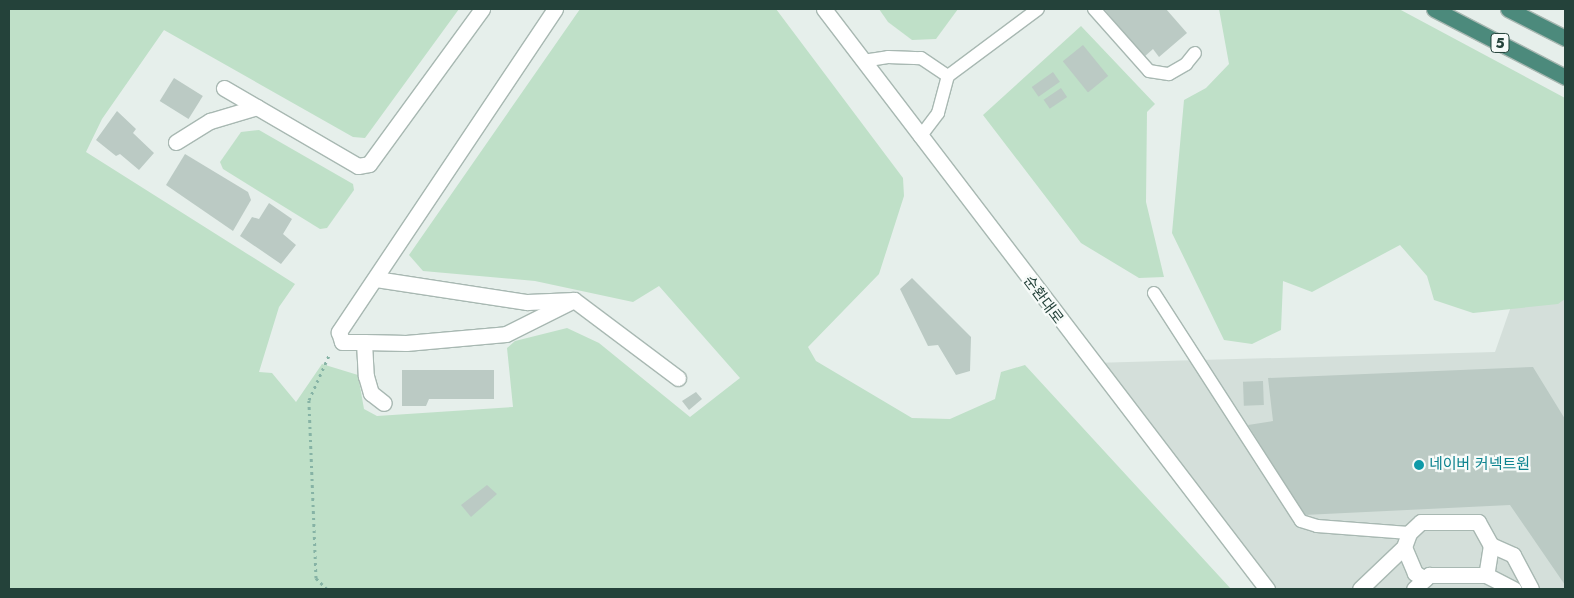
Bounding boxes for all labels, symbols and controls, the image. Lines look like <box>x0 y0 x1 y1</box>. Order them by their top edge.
road number: 5 <box>1490 32 1510 54</box>
street label: 순환대로 <box>1019 273 1067 327</box>
place label: 네이버 커넥트원 <box>1429 456 1530 474</box>
marker: 네이버 커넥트원 <box>1413 459 1425 471</box>

